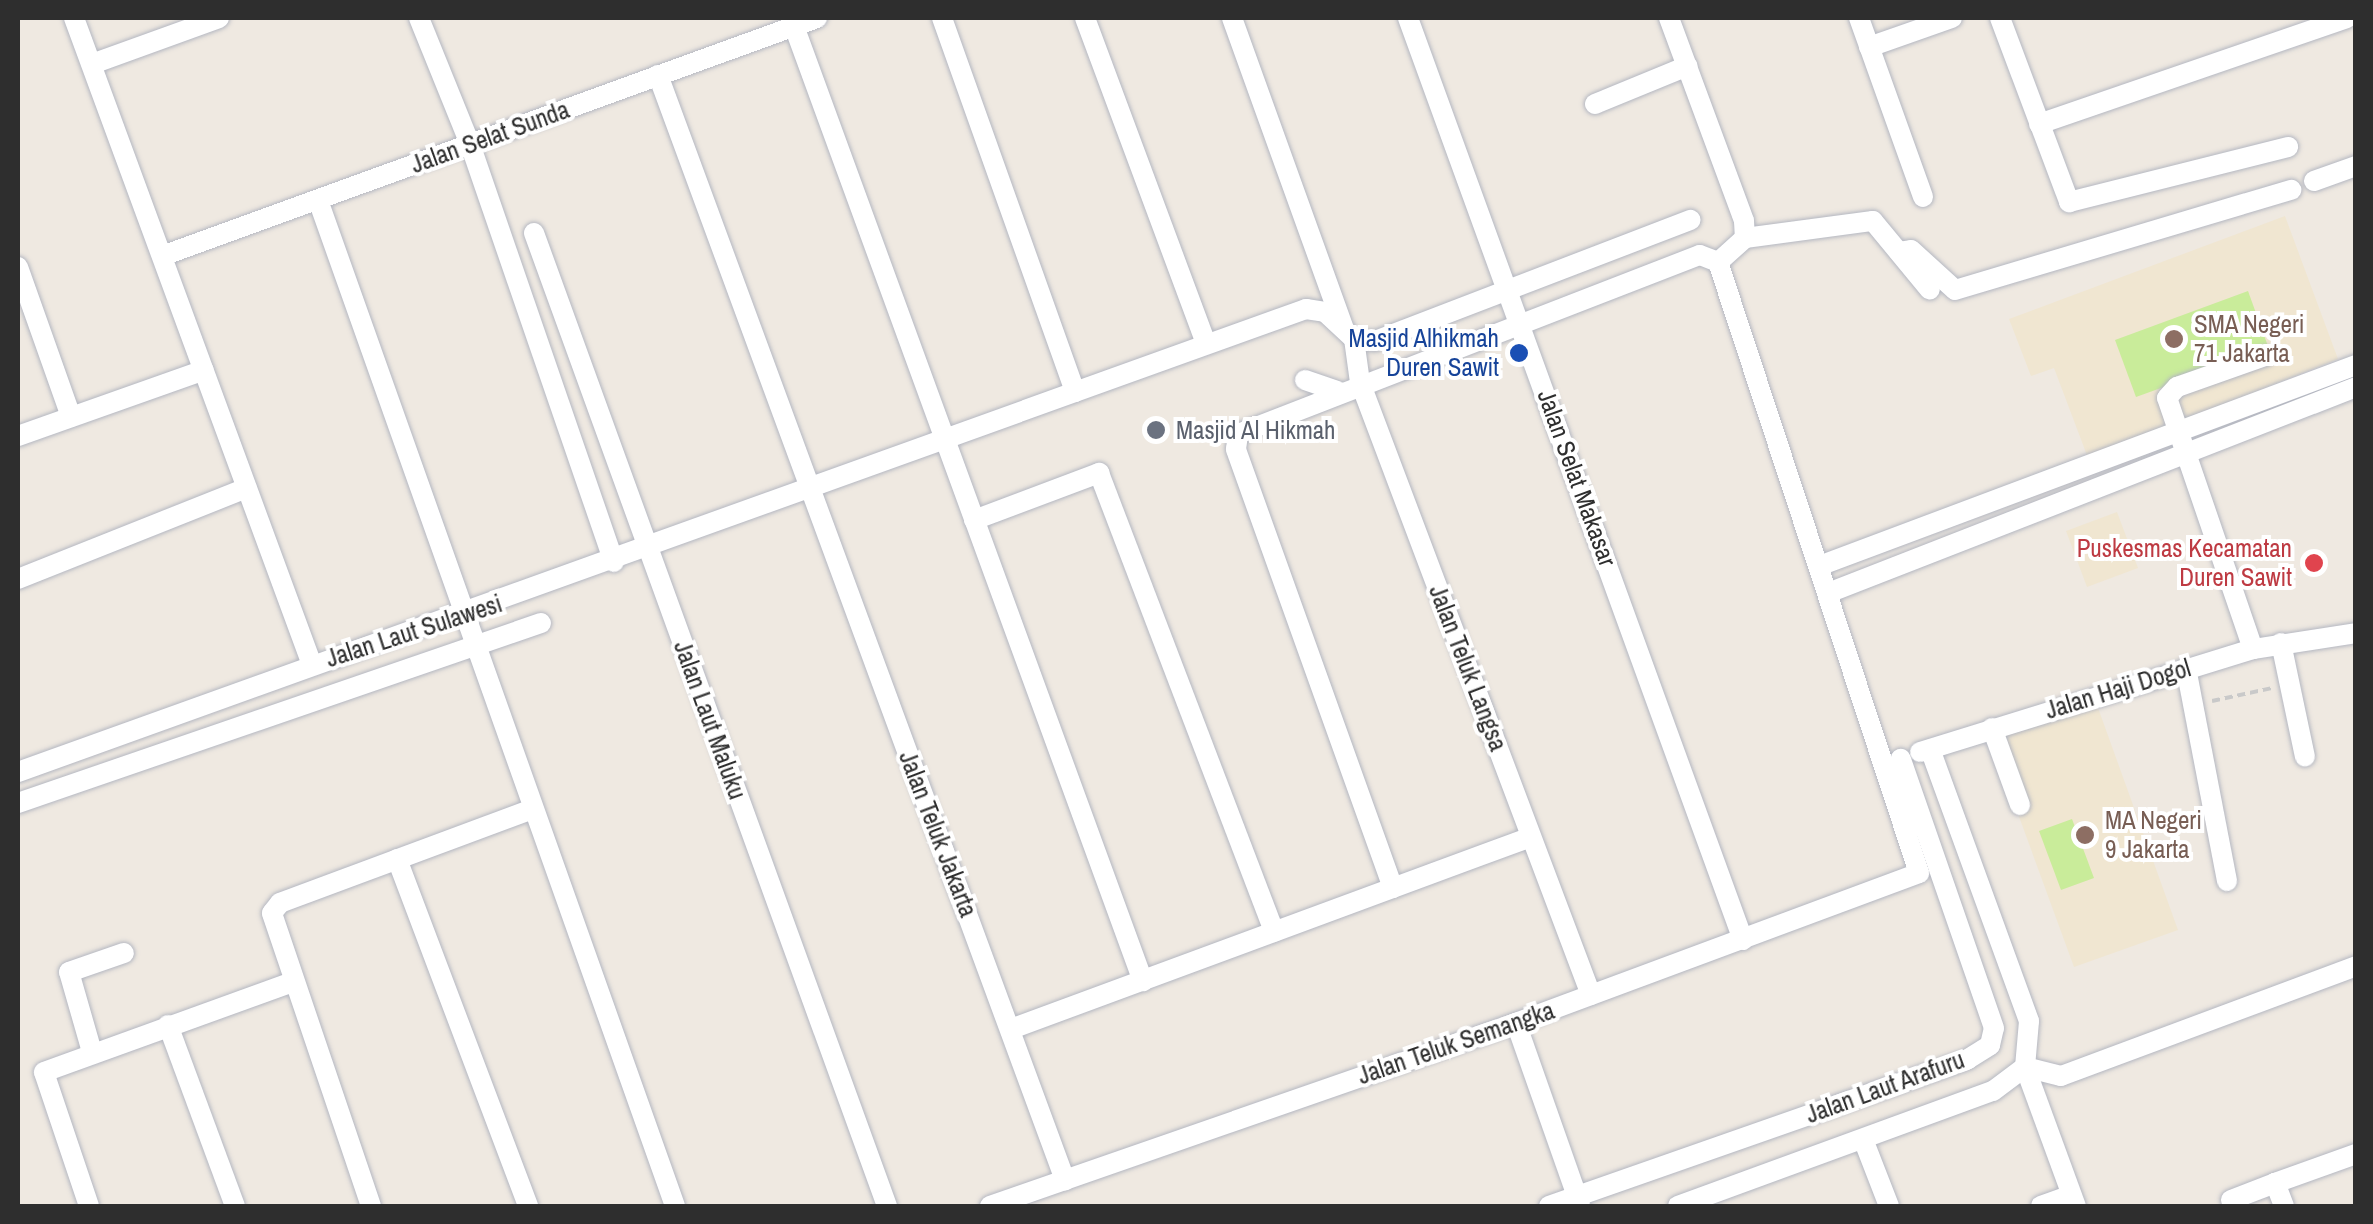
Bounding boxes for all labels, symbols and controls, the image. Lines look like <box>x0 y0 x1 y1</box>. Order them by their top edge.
street label: Jalan Selat Sunda <box>407 94 573 180</box>
place label: SMA Negeri 71 Jakarta <box>2194 310 2306 369</box>
place label: Masjid Alhikmah Duren Sawit <box>1347 324 1499 383</box>
marker: SMA Negeri 71 Jakarta <box>2163 328 2185 350</box>
marker: Masjid Alhikmah Duren Sawit <box>1508 342 1530 364</box>
street label: Jalan Selat Makasar <box>1531 386 1623 570</box>
place label: Masjid Al Hikmah <box>1176 415 1337 445</box>
marker: Masjid Al Hikmah <box>1145 419 1167 441</box>
place label: Puskesmas Kecamatan Duren Sawit <box>2077 534 2292 593</box>
marker: Puskesmas Kecamatan Duren Sawit <box>2301 550 2327 576</box>
street label: Jalan Teluk Langsa <box>1423 581 1513 755</box>
street label: Jalan Laut Sulawesi <box>322 588 506 674</box>
street label: Jalan Laut Maluku <box>667 637 753 803</box>
street label: Jalan Haji Dogol <box>2042 653 2194 725</box>
street label: Jalan Teluk Jakarta <box>893 747 983 921</box>
place label: MA Negeri 9 Jakarta <box>2105 806 2203 865</box>
marker: MA Negeri 9 Jakarta <box>2074 824 2096 846</box>
street label: Jalan Teluk Semangka <box>1354 995 1558 1091</box>
street label: Jalan Laut Arafuru <box>1801 1044 1969 1130</box>

